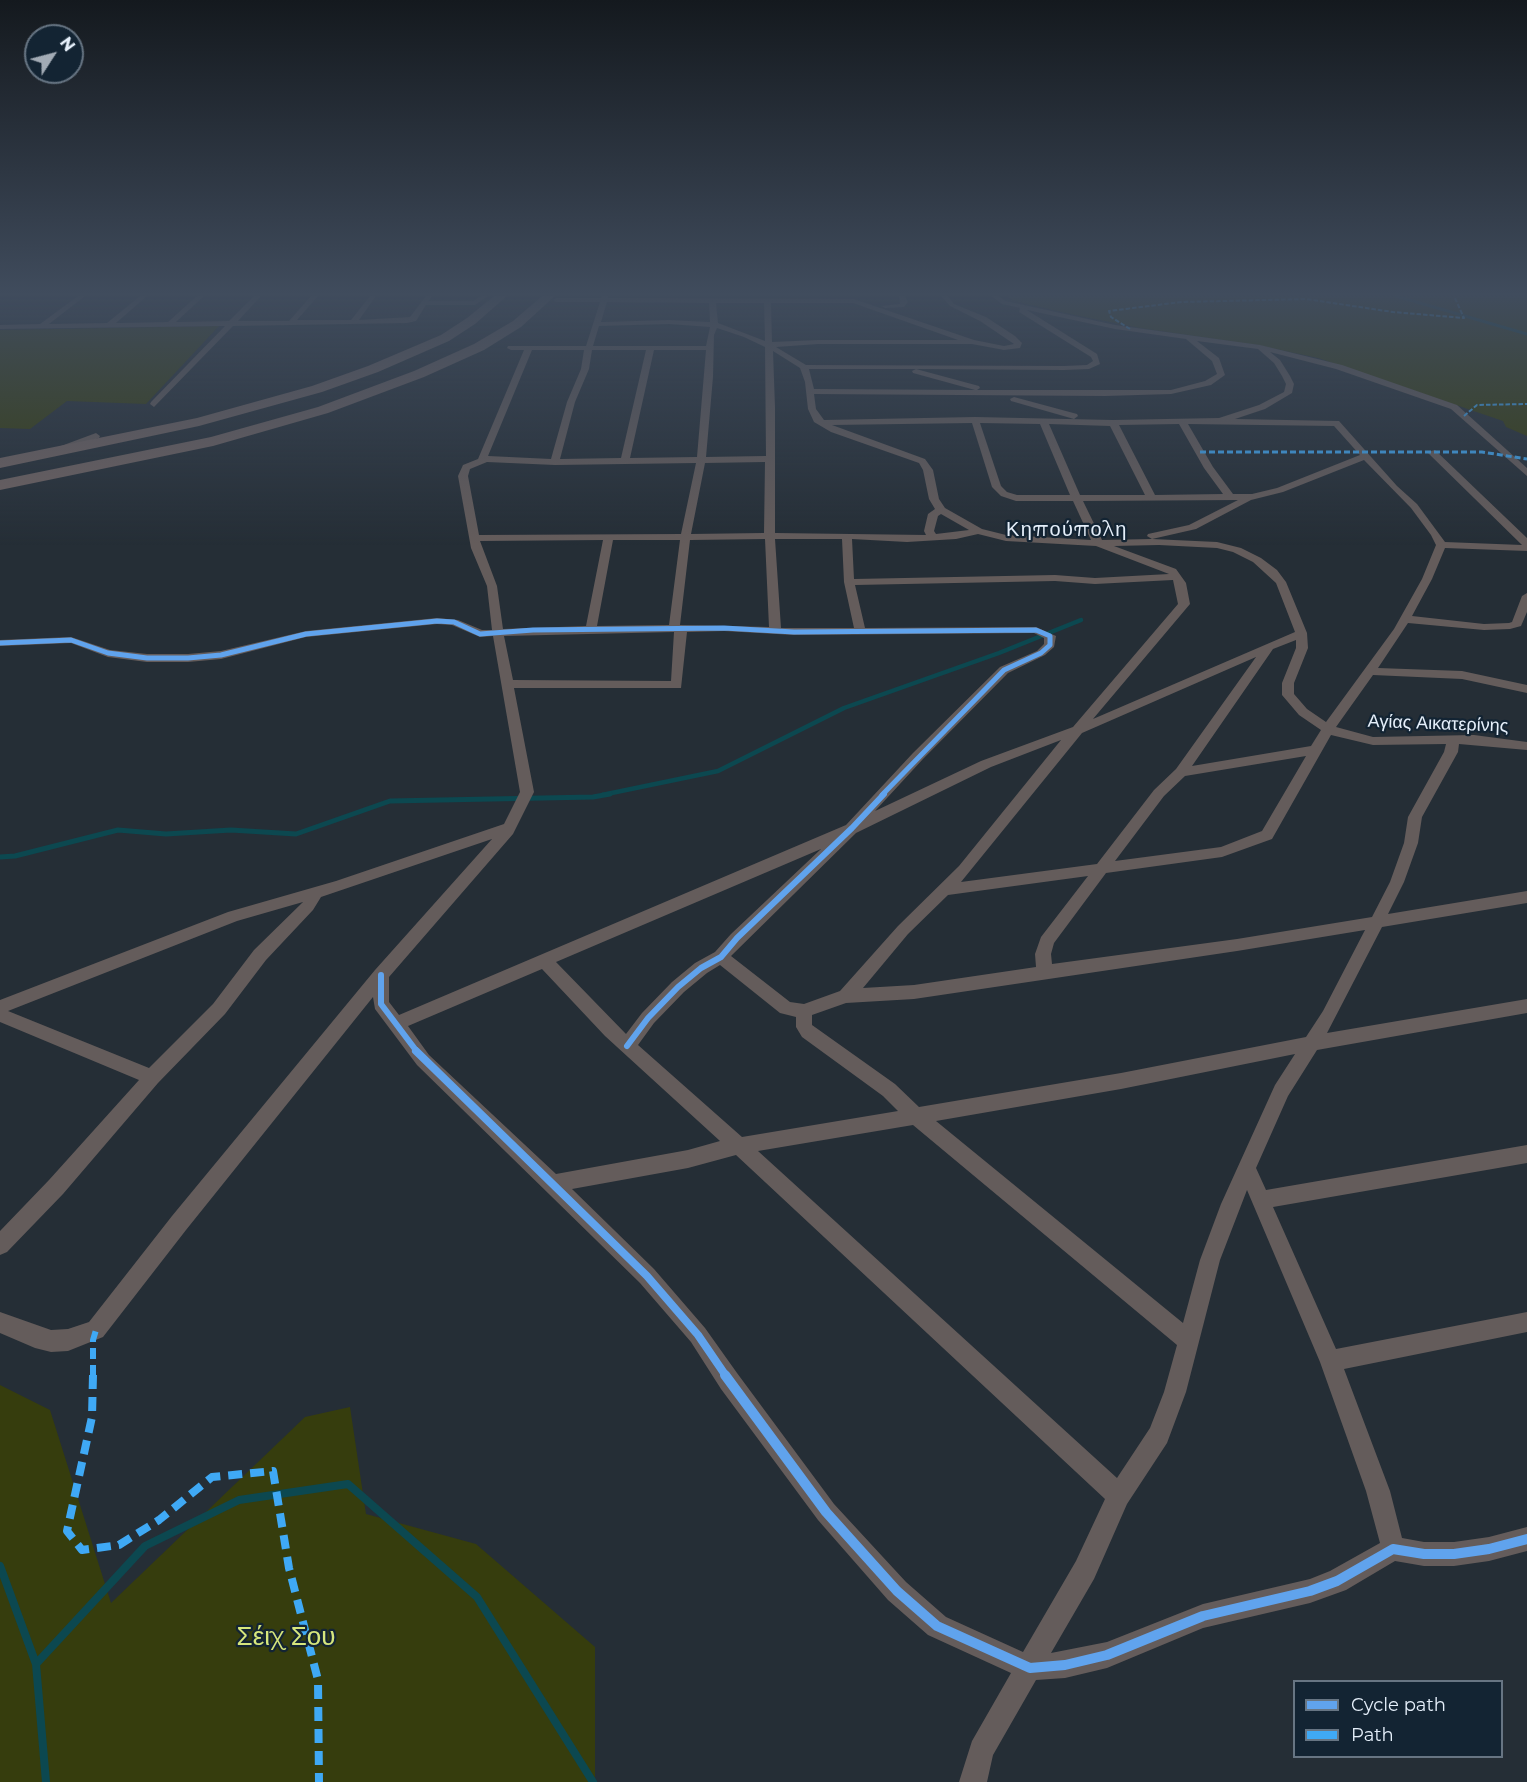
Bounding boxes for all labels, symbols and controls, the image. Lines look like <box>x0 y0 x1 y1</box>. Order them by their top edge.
north arrow <box>24 24 84 84</box>
text: N <box>56 33 79 55</box>
district label: Κηπούπολη <box>1006 518 1128 542</box>
street label: Αγίας Αικατερίνης <box>1367 711 1509 737</box>
park label: Σέιχ Σου <box>237 1621 335 1653</box>
legend <box>1293 1680 1503 1758</box>
text: Cycle path <box>1351 1694 1446 1716</box>
text: Path <box>1351 1724 1394 1746</box>

